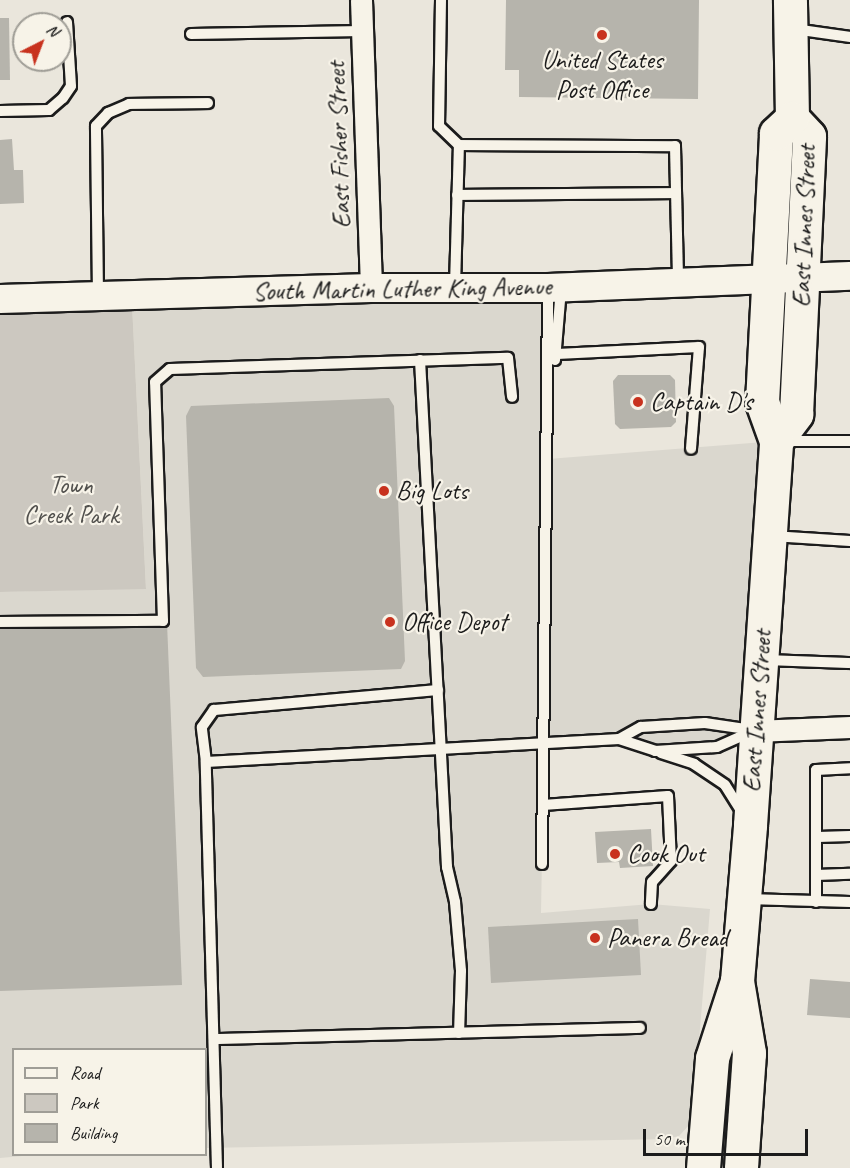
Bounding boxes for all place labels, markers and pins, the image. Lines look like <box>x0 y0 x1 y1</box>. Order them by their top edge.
marker: United States Post Office <box>595 28 609 42</box>
place label: United States Post Office <box>541 44 663 106</box>
place label: Captain D's <box>650 386 752 418</box>
marker: Captain D's <box>631 395 645 409</box>
place label: Big Lots <box>396 475 468 507</box>
marker: Big Lots <box>377 484 391 498</box>
place label: Office Depot <box>402 606 507 638</box>
marker: Office Depot <box>383 615 397 629</box>
place label: Cook Out <box>627 838 705 870</box>
marker: Cook Out <box>608 847 622 861</box>
place label: Panera Bread <box>607 922 728 954</box>
marker: Panera Bread <box>588 931 602 945</box>

